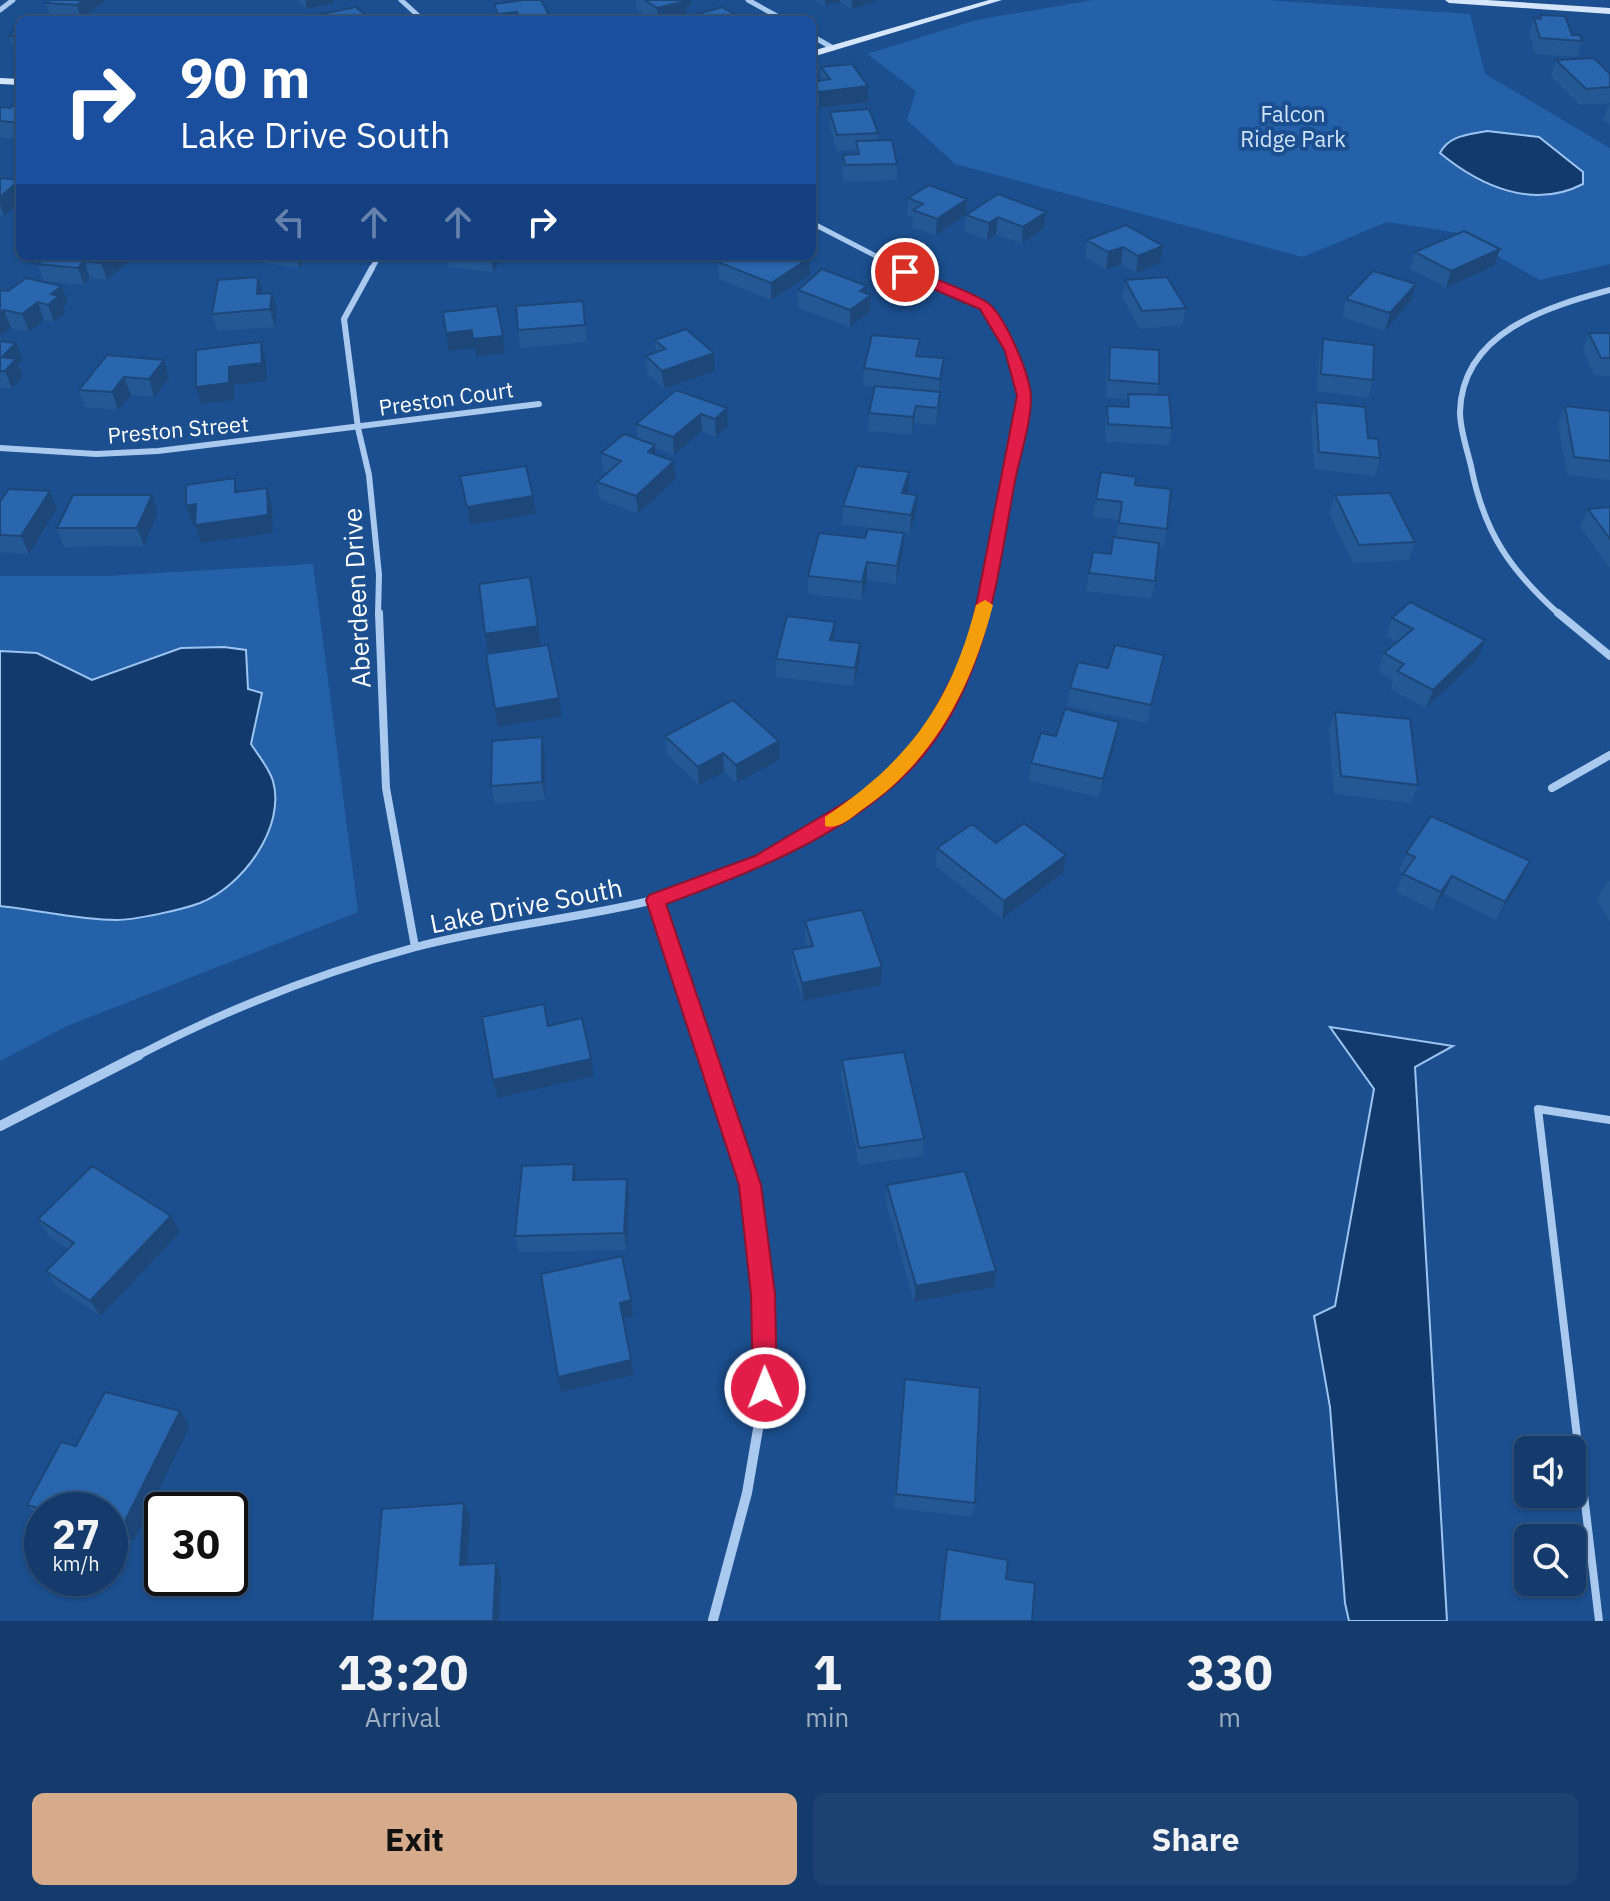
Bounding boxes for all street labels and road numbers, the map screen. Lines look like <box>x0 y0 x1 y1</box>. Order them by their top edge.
street label: Preston Court <box>377 374 515 422</box>
street label: Preston Street <box>106 408 250 450</box>
street label: Aberdeen Drive <box>334 507 378 689</box>
street label: Lake Drive South <box>427 870 625 940</box>

